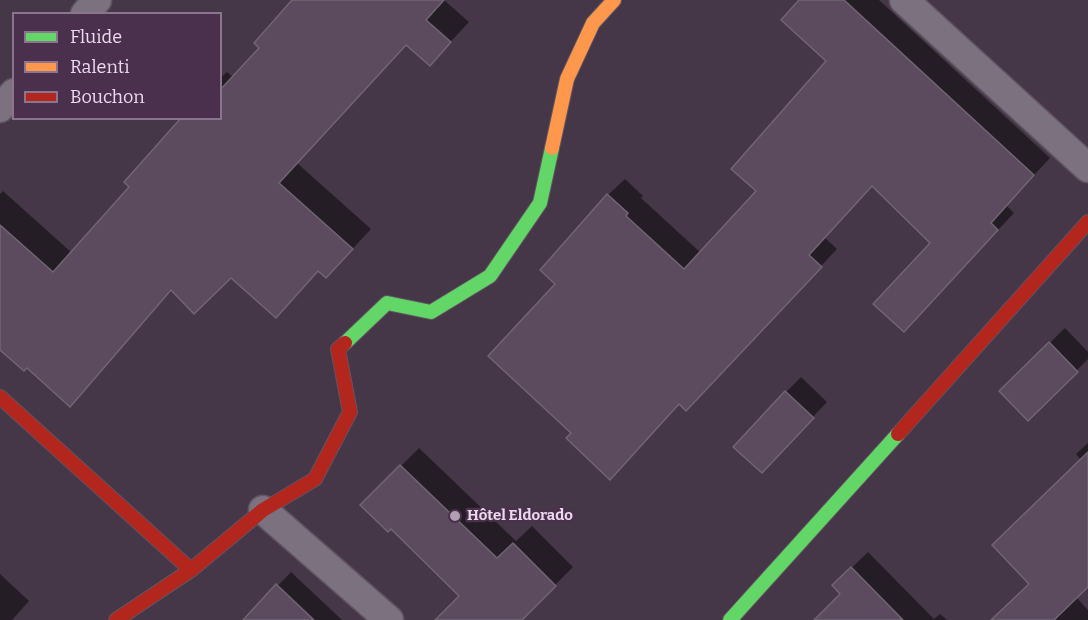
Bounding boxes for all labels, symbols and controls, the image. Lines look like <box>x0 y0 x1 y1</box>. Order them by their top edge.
legend <box>12 12 222 120</box>
text: Fluide <box>70 26 122 48</box>
text: Ralenti <box>70 56 130 78</box>
text: Bouchon <box>70 86 145 108</box>
place label: Hôtel Eldorado <box>467 507 573 525</box>
marker: Hôtel Eldorado <box>448 509 462 523</box>

